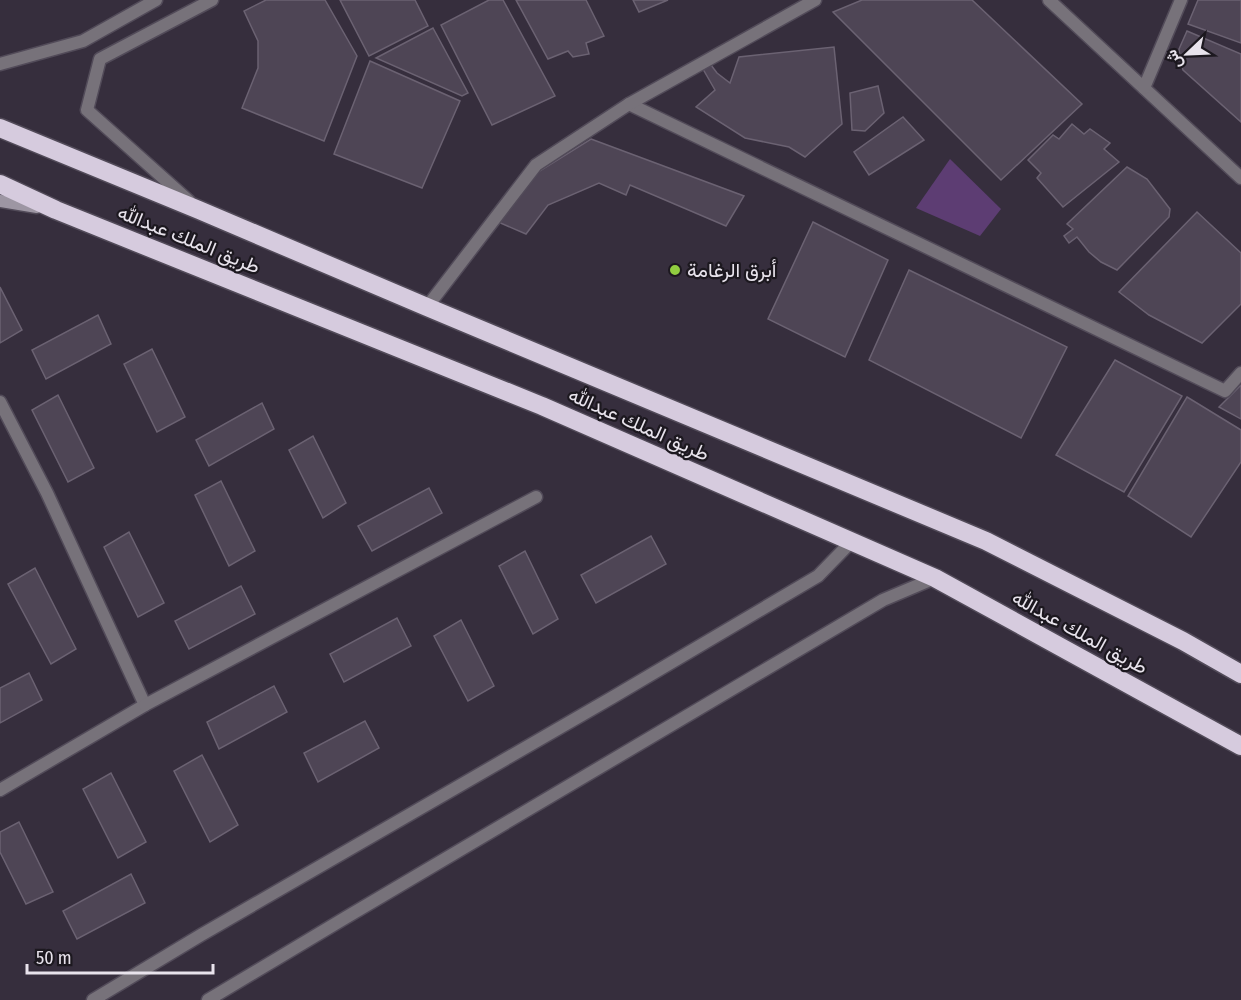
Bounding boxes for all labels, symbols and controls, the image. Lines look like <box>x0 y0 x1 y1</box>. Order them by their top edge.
north arrow <box>1157 24 1217 84</box>
text: ش <box>1161 47 1186 72</box>
street label: طريق الملك عبدالله <box>114 200 264 279</box>
place label: أبرق الرغامة <box>687 258 777 283</box>
marker: أبرق الرغامة <box>668 263 682 277</box>
street label: طريق الملك عبدالله <box>565 382 713 467</box>
street label: طريق الملك عبدالله <box>1007 585 1152 680</box>
scale bar <box>27 937 213 975</box>
text: 50 m <box>36 947 72 969</box>

